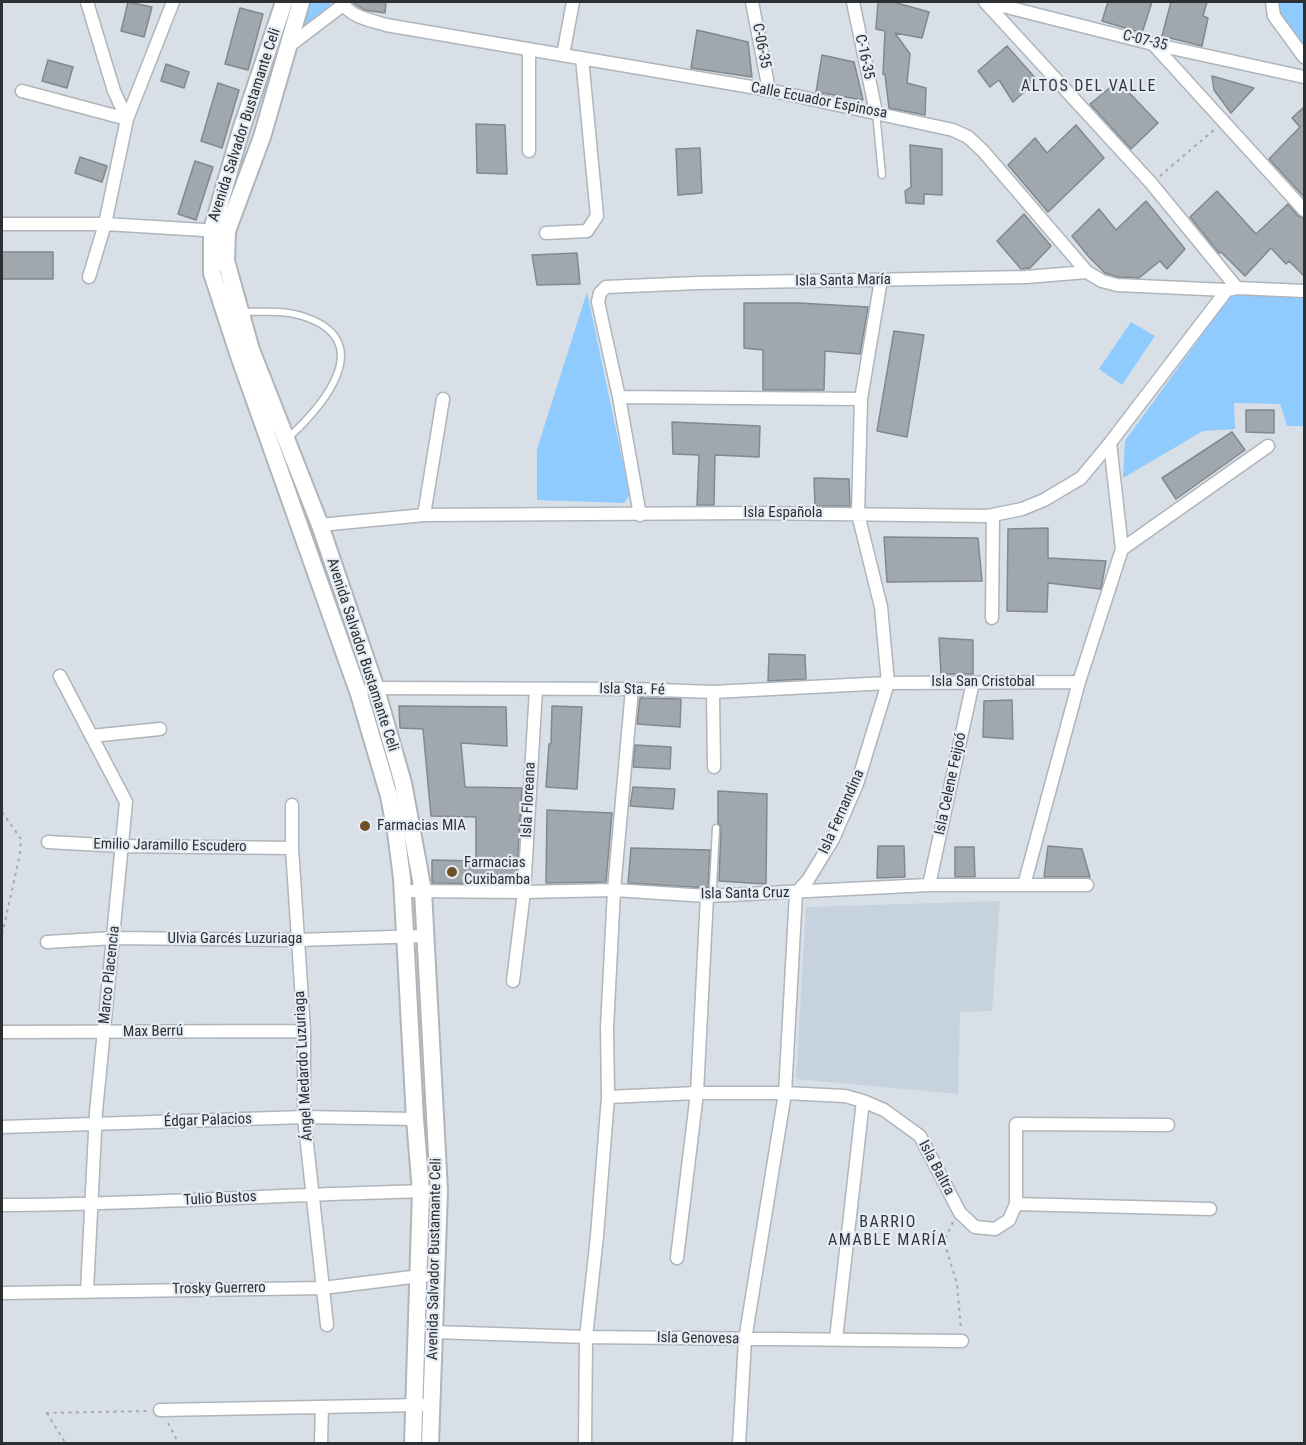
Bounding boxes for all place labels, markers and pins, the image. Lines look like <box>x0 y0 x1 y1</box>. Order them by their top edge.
place label: Farmacias MIA <box>377 817 466 835</box>
marker: Farmacias MIA <box>358 819 372 833</box>
place label: Farmacias Cuxibamba <box>464 854 530 889</box>
marker: Farmacias Cuxibamba <box>445 865 459 879</box>

